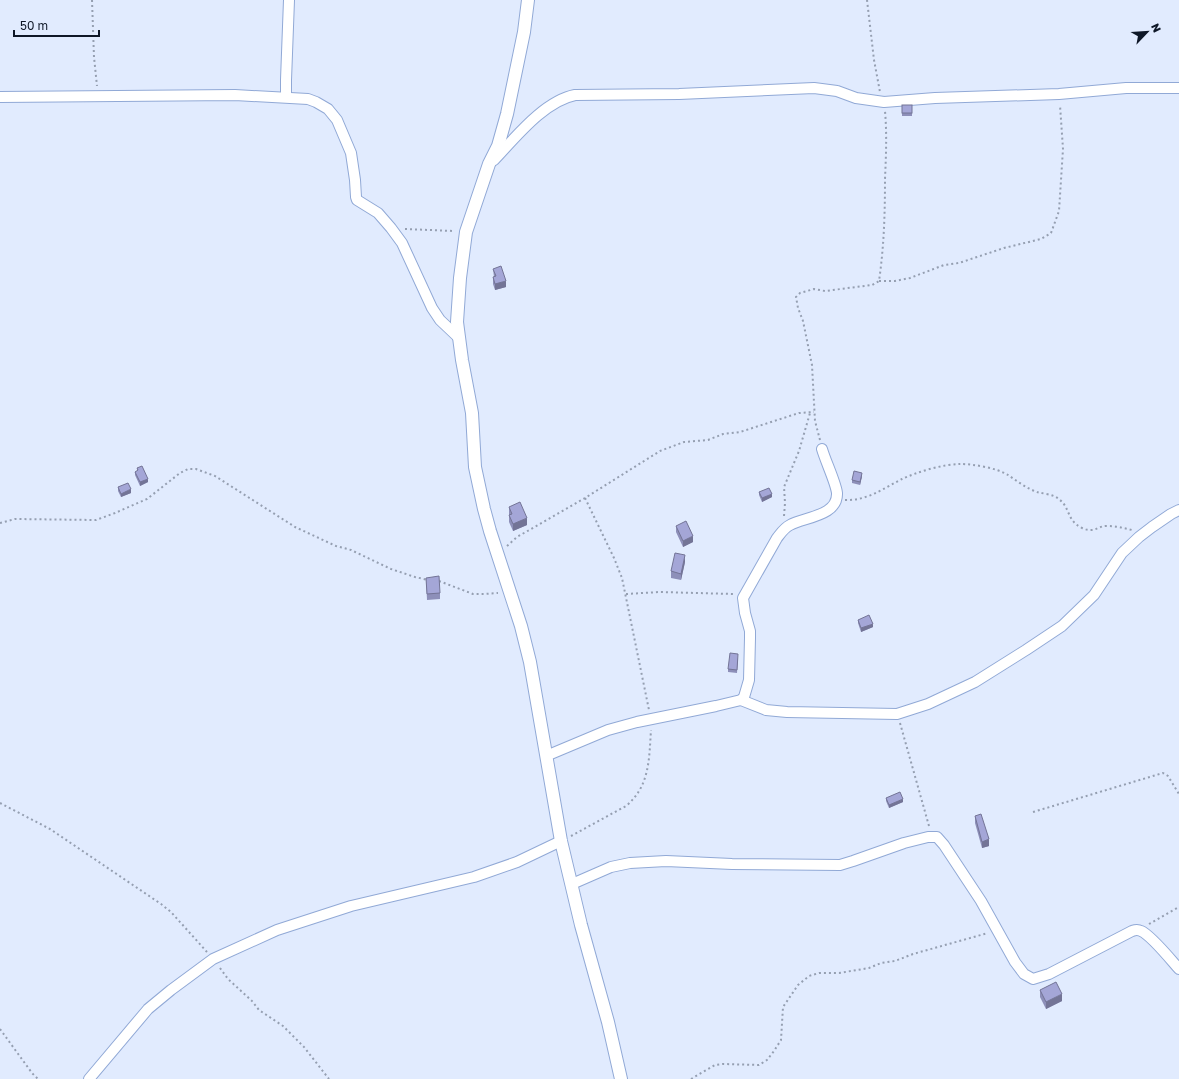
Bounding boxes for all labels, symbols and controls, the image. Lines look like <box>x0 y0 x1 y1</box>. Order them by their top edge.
scale bar <box>14 12 99 38</box>
north arrow <box>1127 12 1167 52</box>
text: 50 m <box>20 18 48 33</box>
text: N <box>1149 21 1164 34</box>

